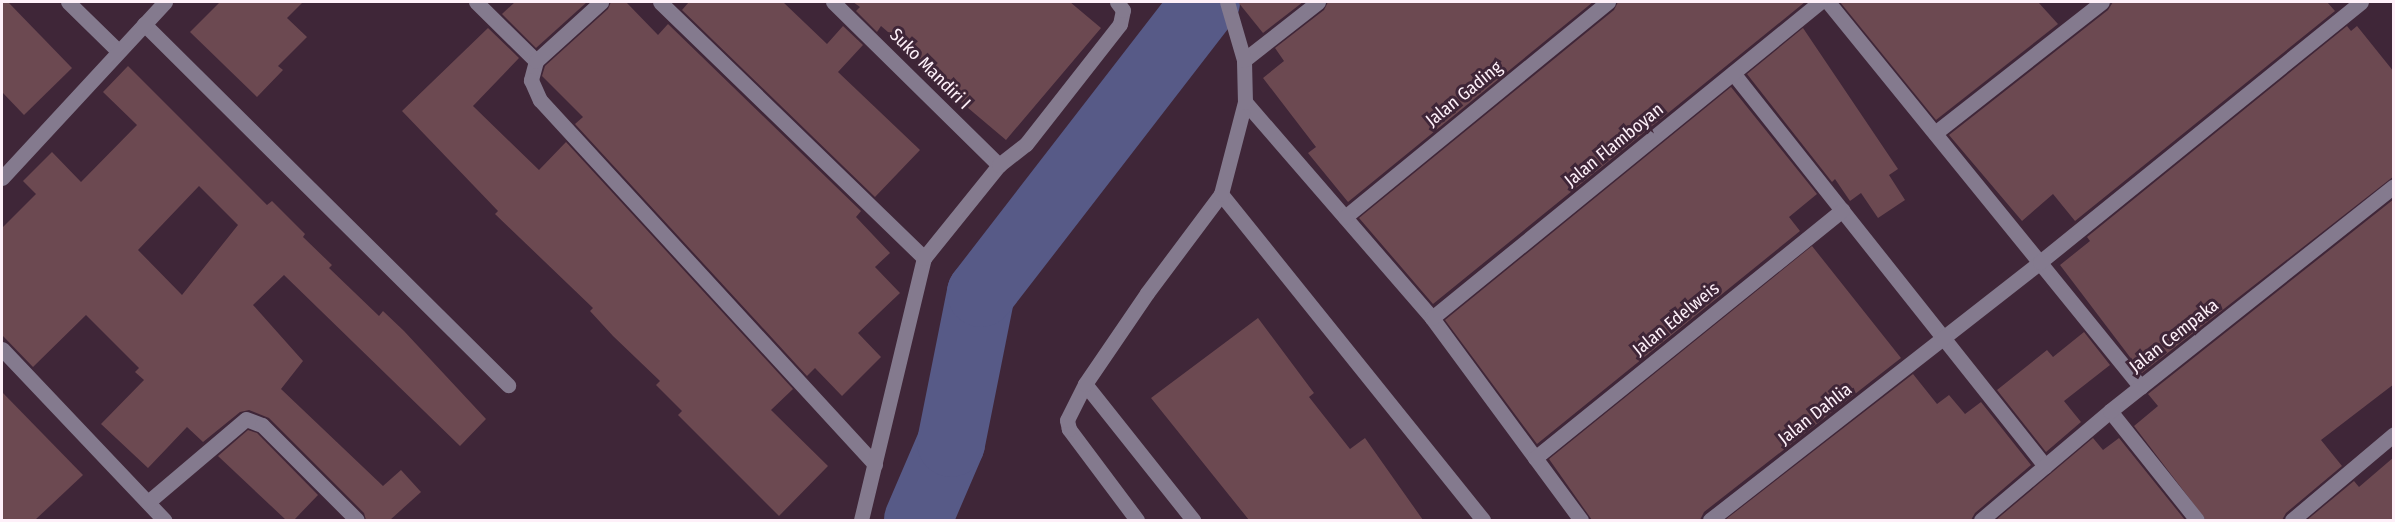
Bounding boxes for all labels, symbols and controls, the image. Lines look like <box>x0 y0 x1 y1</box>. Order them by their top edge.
street label: Suko Mandiri I <box>885 24 975 114</box>
street label: Jalan Gading <box>1421 57 1507 131</box>
street label: Jalan Flamboyan <box>1560 99 1668 191</box>
street label: Jalan Edelweis <box>1628 278 1724 360</box>
street label: Jalan Cempaka <box>2125 294 2223 378</box>
street label: Jalan Dahlia <box>1774 379 1856 449</box>

